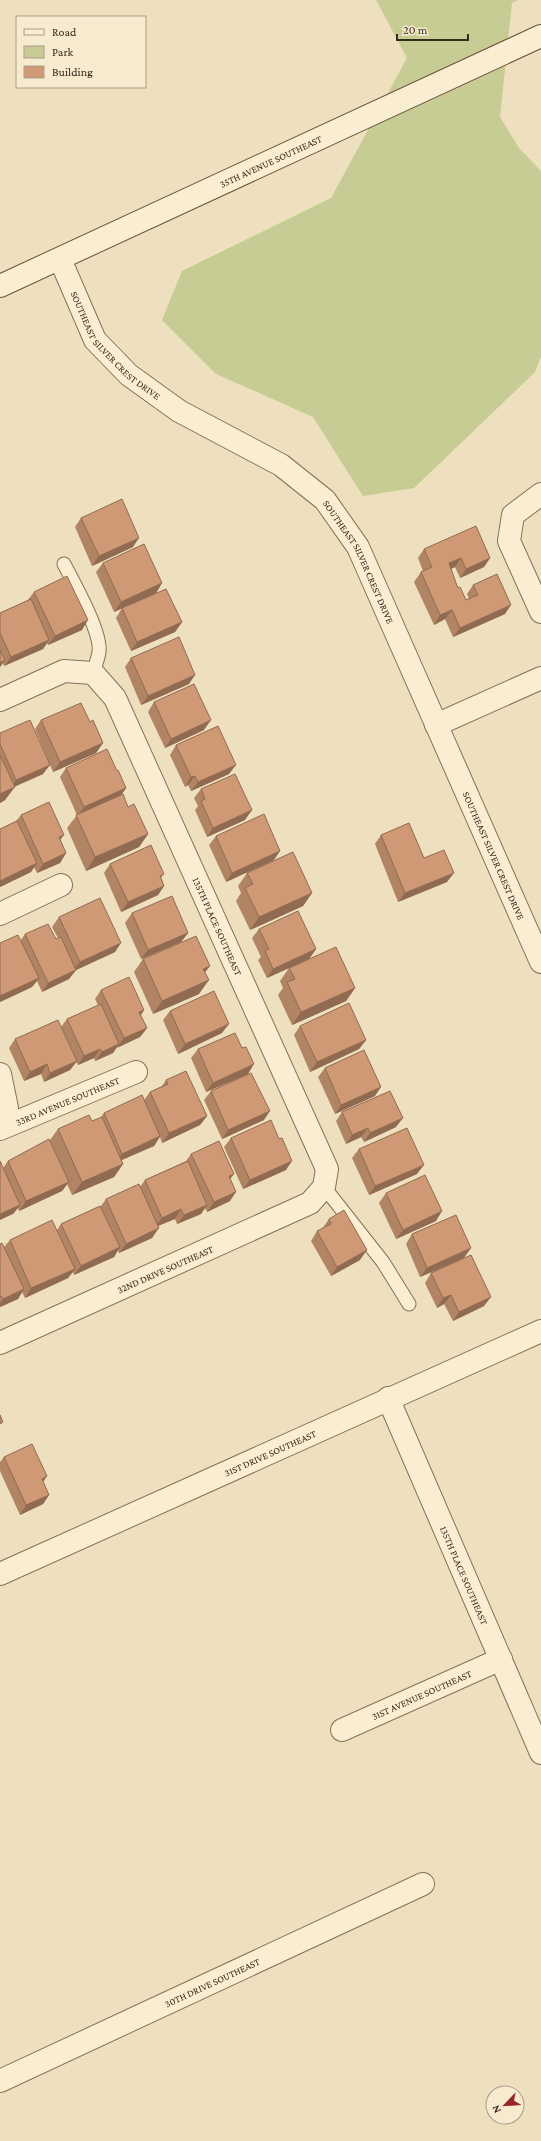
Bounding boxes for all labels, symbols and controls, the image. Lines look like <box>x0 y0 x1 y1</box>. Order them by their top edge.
legend <box>16 16 146 88</box>
scale bar <box>397 16 468 42</box>
text: 20 m <box>403 23 428 37</box>
text: Road <box>52 25 77 39</box>
text: Park <box>52 45 74 59</box>
text: Building <box>52 65 93 79</box>
street label: 35TH AVENUE SOUTHEAST <box>218 133 324 190</box>
street label: SOUTHEAST SILVER CREST DRIVE <box>69 290 163 402</box>
street label: SOUTHEAST SILVER CREST DRIVE <box>321 498 396 626</box>
street label: SOUTHEAST SILVER CREST DRIVE <box>461 790 527 922</box>
street label: 135TH PLACE SOUTHEAST <box>190 876 244 978</box>
street label: 33RD AVENUE SOUTHEAST <box>14 1074 122 1128</box>
street label: 32ND DRIVE SOUTHEAST <box>116 1243 215 1296</box>
street label: 31ST DRIVE SOUTHEAST <box>223 1428 318 1479</box>
street label: 135TH PLACE SOUTHEAST <box>438 1524 490 1627</box>
street label: 31ST AVENUE SOUTHEAST <box>370 1668 474 1722</box>
street label: 30TH DRIVE SOUTHEAST <box>163 1956 262 2010</box>
north arrow <box>485 2085 525 2125</box>
text: N <box>489 2103 503 2115</box>

